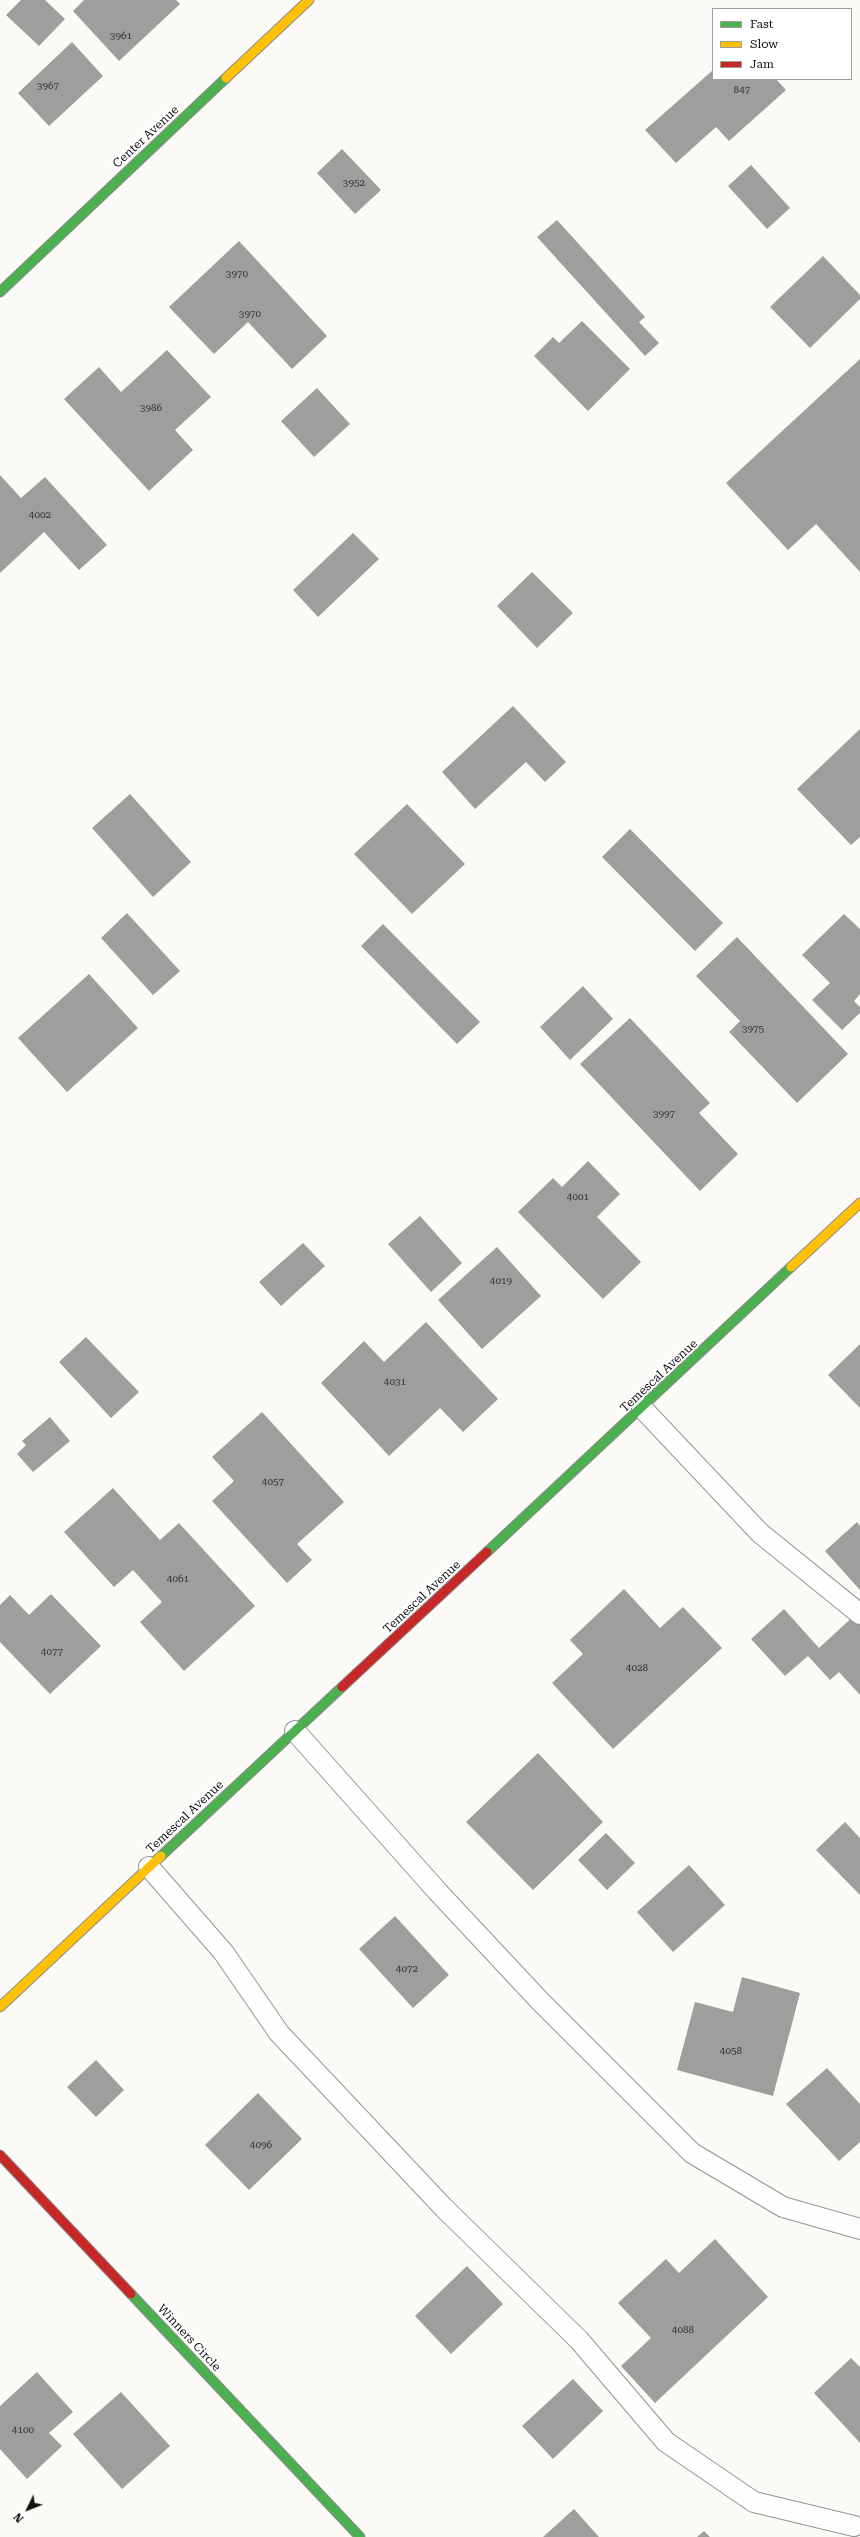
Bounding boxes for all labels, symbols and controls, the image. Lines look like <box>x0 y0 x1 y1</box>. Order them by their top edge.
legend <box>712 8 852 80</box>
text: Fast <box>750 17 773 31</box>
house number: 3961 <box>110 30 132 42</box>
text: Slow <box>750 37 778 51</box>
text: Jam <box>750 57 774 71</box>
house number: 3967 <box>37 80 59 92</box>
house number: 847 <box>734 84 750 96</box>
street label: Center Avenue <box>110 103 182 171</box>
house number: 3952 <box>343 177 365 189</box>
house number: 3970 <box>226 268 248 280</box>
house number: 3970 <box>239 308 261 320</box>
house number: 3986 <box>140 402 162 414</box>
house number: 4002 <box>29 509 51 521</box>
house number: 3975 <box>742 1023 764 1035</box>
house number: 3997 <box>653 1108 675 1120</box>
house number: 4001 <box>567 1191 589 1203</box>
house number: 4019 <box>490 1275 512 1287</box>
street label: Temescal Avenue <box>618 1337 700 1415</box>
house number: 4031 <box>384 1376 406 1388</box>
house number: 4057 <box>262 1476 284 1488</box>
street label: Temescal Avenue <box>381 1558 463 1636</box>
house number: 4061 <box>167 1573 189 1585</box>
house number: 4077 <box>41 1646 63 1658</box>
house number: 4028 <box>626 1662 648 1674</box>
street label: Temescal Avenue <box>144 1778 226 1856</box>
house number: 4072 <box>396 1963 418 1975</box>
house number: 4058 <box>720 2045 742 2057</box>
house number: 4096 <box>250 2139 272 2151</box>
street label: Winners Circle <box>154 2302 224 2374</box>
house number: 4088 <box>672 2324 694 2336</box>
house number: 4100 <box>12 2424 34 2436</box>
north arrow <box>8 2489 48 2529</box>
text: N <box>11 2510 27 2525</box>

